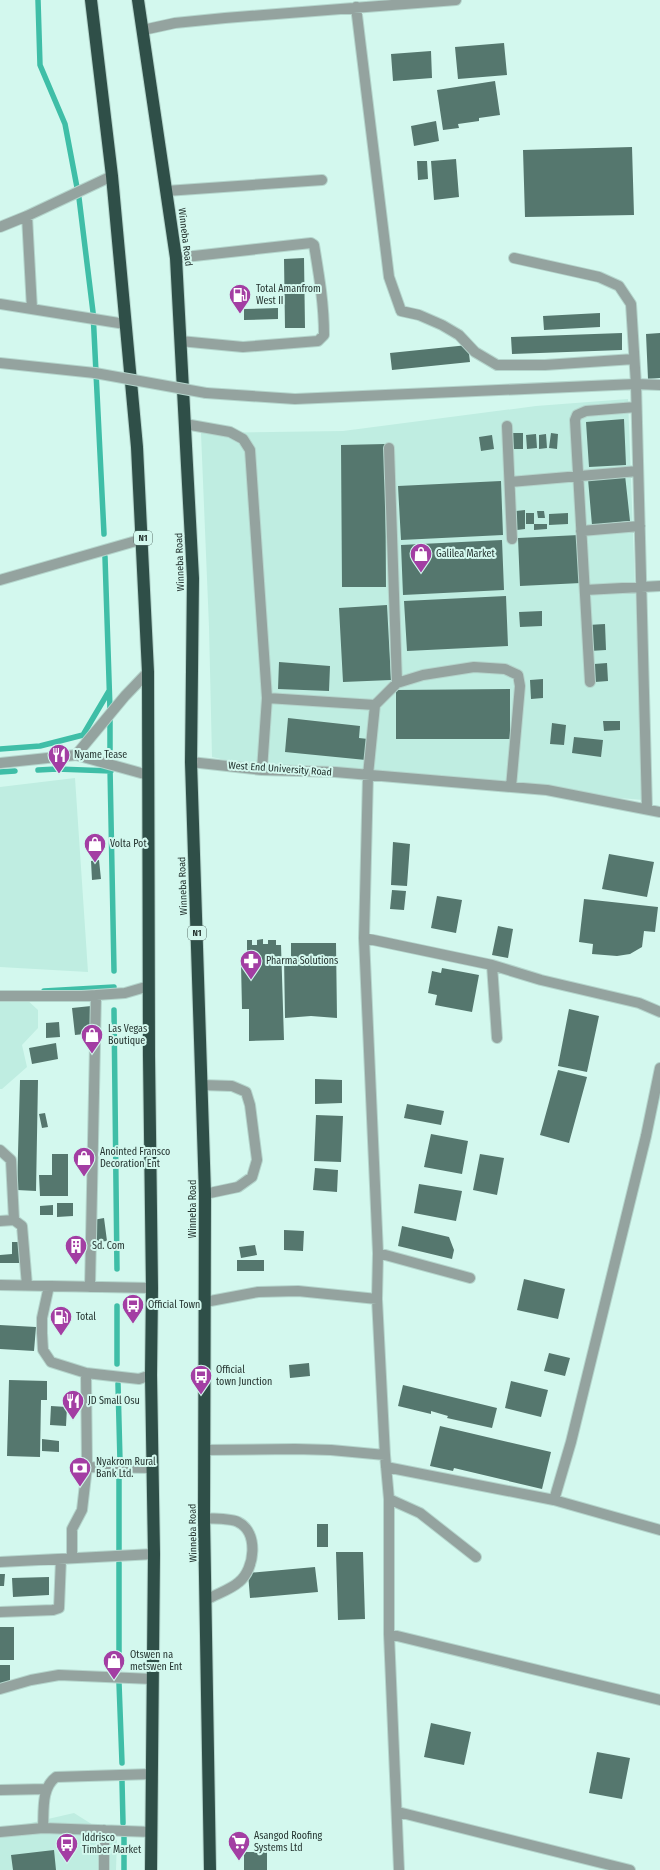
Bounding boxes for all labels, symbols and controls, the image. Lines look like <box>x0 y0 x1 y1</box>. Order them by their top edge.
street label: Winneba Road <box>175 207 195 267</box>
fuel station icon: Total Amanfrom West II <box>227 282 253 315</box>
place label: Total Amanfrom West II <box>256 283 321 307</box>
road number: N1 <box>134 531 152 545</box>
street label: Winneba Road <box>173 532 187 592</box>
shop icon: Galilea Market <box>408 541 434 574</box>
place label: Galilea Market <box>436 548 495 560</box>
restaurant icon: Nyame Tease <box>46 742 72 775</box>
place label: Nyame Tease <box>74 749 127 761</box>
street label: West End University Road <box>228 759 332 779</box>
shop icon: Volta Pot <box>82 831 108 864</box>
place label: Volta Pot <box>110 838 147 850</box>
street label: Winneba Road <box>176 856 190 916</box>
road number: N1 <box>188 926 206 940</box>
pharmacy icon: Pharma Solutions <box>238 948 264 981</box>
place label: Pharma Solutions <box>266 955 338 967</box>
shop icon: Las Vegas Boutique <box>79 1022 105 1055</box>
place label: Las Vegas Boutique <box>108 1023 147 1047</box>
shop icon: Anointed Fransco Decoration Ent <box>71 1145 97 1178</box>
place label: Anointed Fransco Decoration Ent <box>100 1146 170 1170</box>
street label: Winneba Road <box>187 1180 199 1238</box>
building icon: Sd. Com <box>63 1233 89 1266</box>
place label: Sd. Com <box>92 1240 125 1252</box>
bus stop icon: Official Town <box>120 1292 146 1325</box>
place label: Official Town <box>148 1299 200 1311</box>
fuel station icon: Total <box>48 1304 74 1337</box>
place label: Total <box>76 1311 96 1323</box>
bus stop icon: Official town Junction <box>188 1363 214 1396</box>
place label: Official town Junction <box>216 1364 272 1388</box>
restaurant icon: JD Small Osu <box>60 1388 86 1421</box>
place label: JD Small Osu <box>88 1395 140 1407</box>
bank icon: Nyakrom Rural Bank Ltd. <box>67 1455 93 1488</box>
place label: Nyakrom Rural Bank Ltd. <box>96 1456 156 1480</box>
street label: Winneba Road <box>186 1504 200 1562</box>
shop icon: Otswen na metswen Ent <box>101 1648 127 1681</box>
place label: Otswen na metswen Ent <box>130 1649 183 1673</box>
supermarket icon: Asangod Roofing Systems Ltd <box>226 1829 252 1862</box>
place label: Asangod Roofing Systems Ltd <box>254 1830 322 1854</box>
bus stop icon: Iddrisco Timber Market <box>54 1831 80 1864</box>
place label: Iddrisco Timber Market <box>82 1832 142 1856</box>

